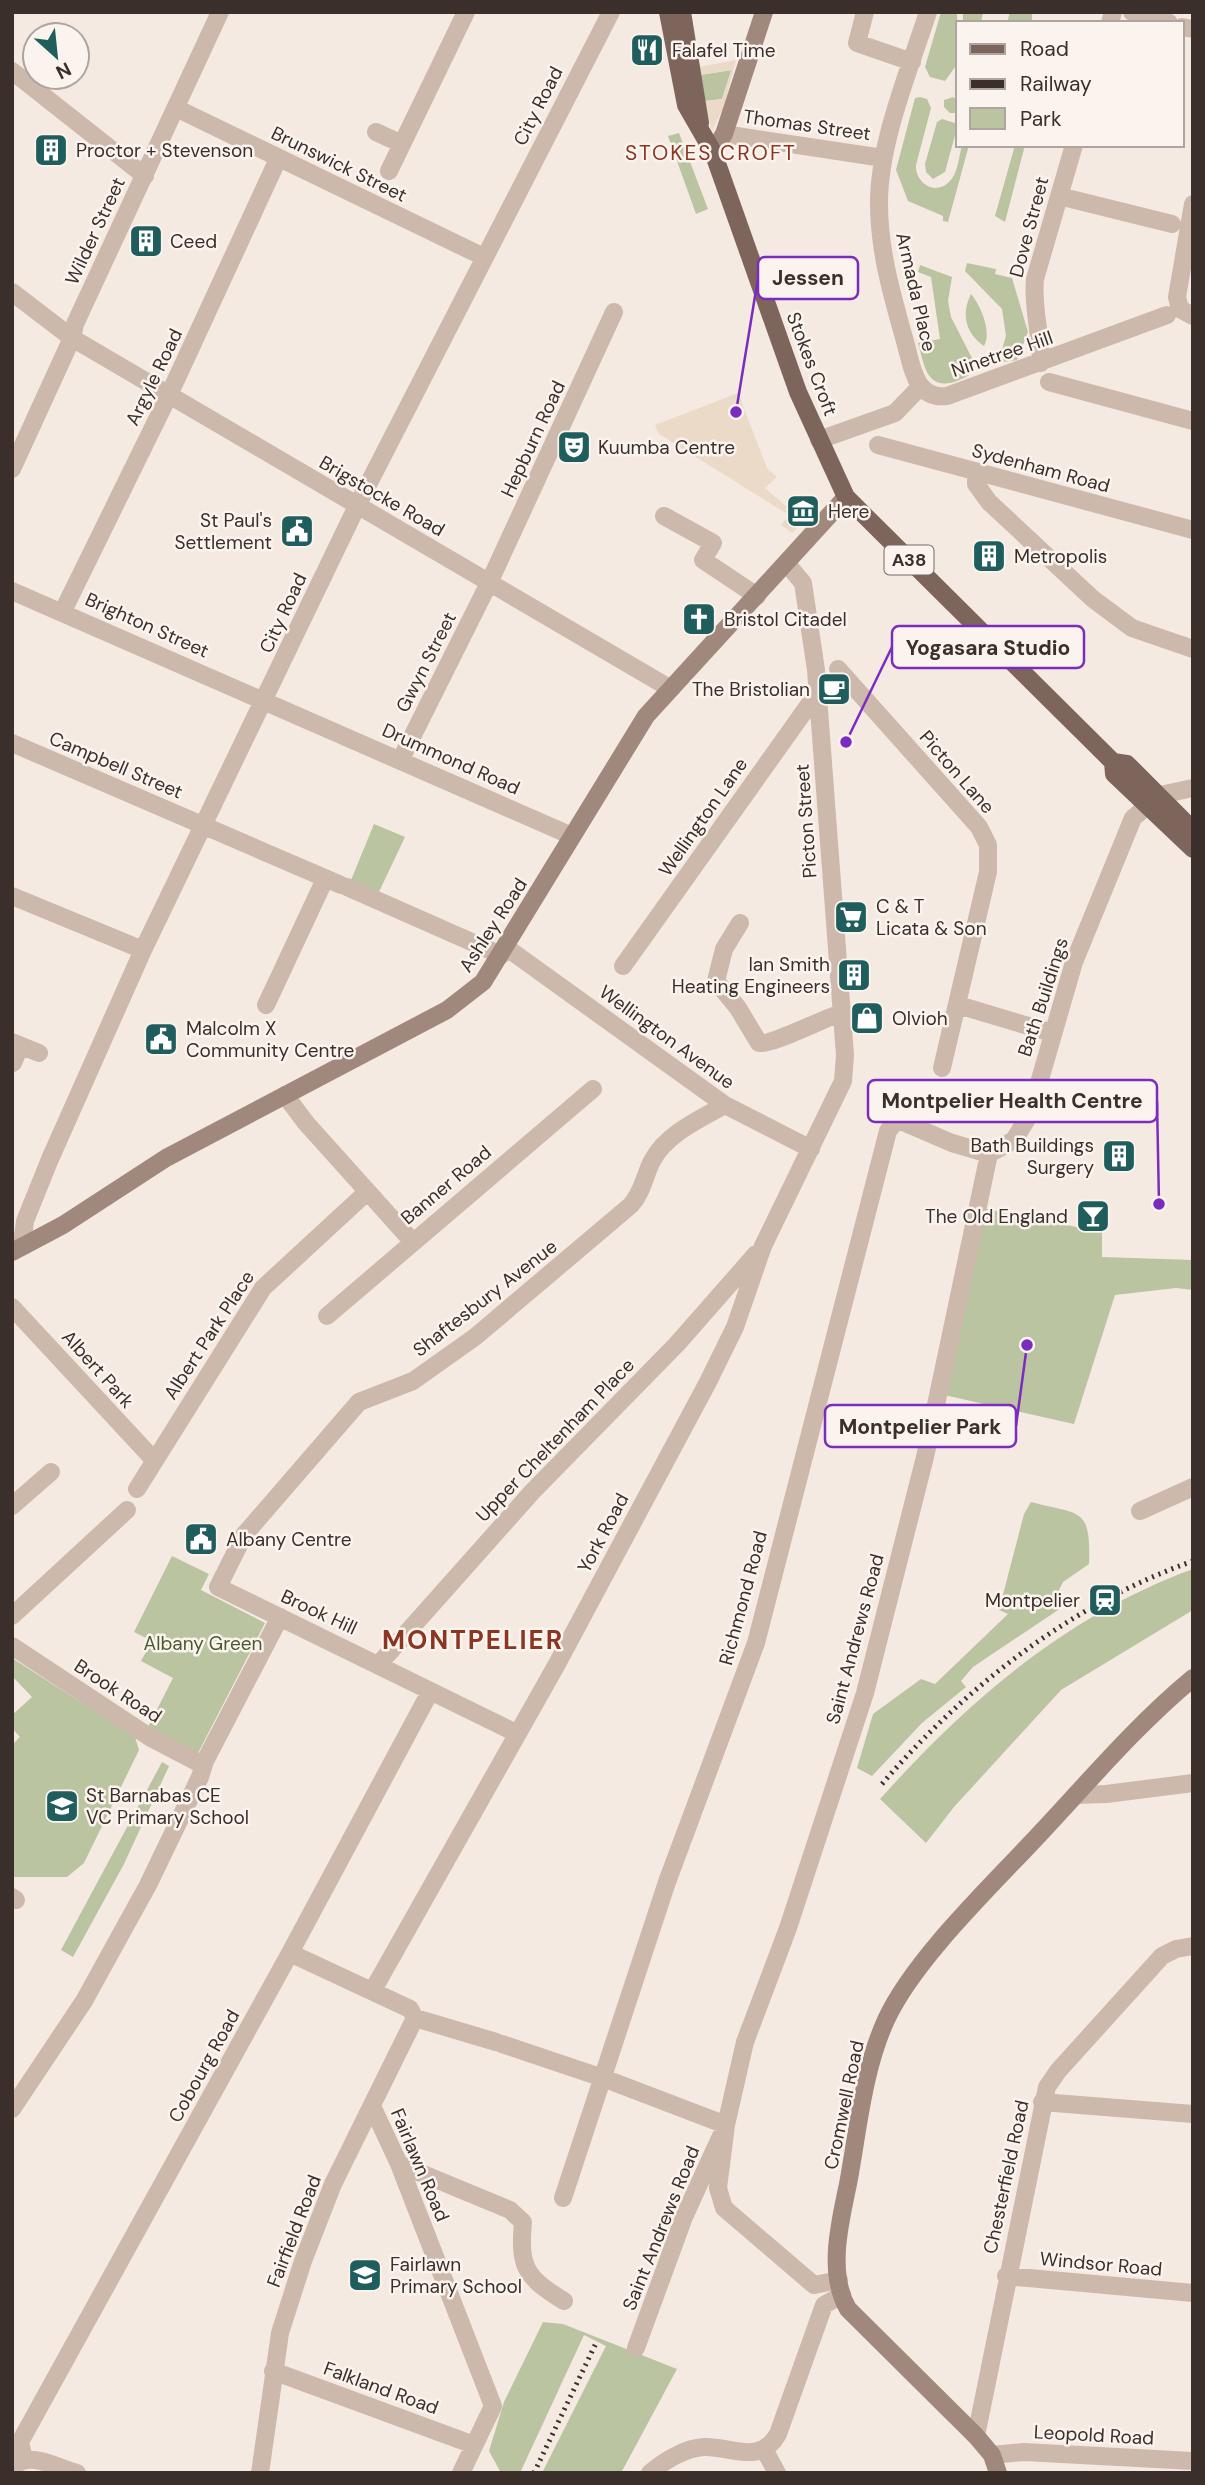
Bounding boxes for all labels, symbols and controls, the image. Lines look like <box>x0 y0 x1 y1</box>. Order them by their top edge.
north arrow <box>21 21 91 91</box>
legend <box>956 21 1184 147</box>
restaurant icon: Falafel Time <box>628 31 666 69</box>
text: Road <box>1020 35 1069 63</box>
place label: Falafel Time <box>672 38 776 63</box>
text: N <box>52 56 75 85</box>
street label: City Road <box>507 62 569 150</box>
text: Railway <box>1020 70 1092 98</box>
street label: Thomas Street <box>742 104 872 146</box>
text: Park <box>1020 105 1062 133</box>
street label: Brunswick Street <box>267 120 411 208</box>
building icon: Proctor + Stevenson <box>32 131 70 169</box>
place label: Proctor + Stevenson <box>76 138 253 163</box>
district label: STOKES CROFT <box>625 139 797 167</box>
street label: Wilder Street <box>59 173 131 289</box>
street label: Dove Street <box>1004 174 1054 280</box>
building icon: Ceed <box>127 222 165 260</box>
place label: Ceed <box>170 229 217 254</box>
street label: Armada Place <box>890 230 942 354</box>
callout: Jessen <box>758 257 858 299</box>
text: Jessen <box>772 264 844 292</box>
street label: Stokes Croft <box>781 309 843 419</box>
street label: Argyle Road <box>120 324 188 430</box>
street label: Ninetree Hill <box>948 325 1056 383</box>
street label: Hepburn Road <box>495 377 571 501</box>
theatre icon: Kuumba Centre <box>555 428 593 466</box>
place label: Kuumba Centre <box>598 435 735 460</box>
street label: Sydenham Road <box>969 438 1113 498</box>
street label: Brigstocke Road <box>315 450 449 542</box>
museum icon: Here <box>784 492 822 530</box>
place label: Here <box>828 499 869 524</box>
place label: St Paul's Settlement <box>175 508 272 555</box>
public building icon: St Paul's Settlement <box>278 512 316 550</box>
building icon: Metropolis <box>970 537 1008 575</box>
place label: Metropolis <box>1014 544 1107 569</box>
road number: A38 <box>884 546 934 574</box>
street label: City Road <box>254 569 312 657</box>
street label: Brighton Street <box>81 587 213 663</box>
church icon: Bristol Citadel <box>680 600 718 638</box>
place label: Bristol Citadel <box>724 607 847 632</box>
street label: Gwyn Street <box>390 608 462 716</box>
callout: Yogasara Studio <box>892 626 1084 668</box>
text: Yogasara Studio <box>906 634 1070 662</box>
cafe icon: The Bristolian <box>815 670 853 708</box>
place label: The Bristolian <box>692 677 810 702</box>
street label: Drummond Road <box>378 717 524 801</box>
street label: Picton Lane <box>914 725 1000 819</box>
street label: Campbell Street <box>45 726 187 804</box>
street label: Wellington Lane <box>653 753 753 881</box>
street label: Picton Street <box>790 763 822 879</box>
street label: Ashley Road <box>453 873 533 977</box>
place label: C & T Licata & Son <box>876 894 987 941</box>
supermarket icon: C & T Licata & Son <box>832 898 870 936</box>
street label: Bath Buildings <box>1012 934 1074 1060</box>
place label: Ian Smith Heating Engineers <box>672 952 830 999</box>
building icon: Ian Smith Heating Engineers <box>835 956 873 994</box>
street label: Wellington Avenue <box>594 979 740 1095</box>
shop icon: Olvioh <box>848 999 886 1037</box>
place label: Olvioh <box>892 1006 948 1031</box>
place label: Malcolm X Community Centre <box>186 1016 354 1063</box>
public building icon: Malcolm X Community Centre <box>142 1020 180 1058</box>
callout: Montpelier Health Centre <box>868 1080 1157 1122</box>
text: Montpelier Health Centre <box>881 1087 1143 1115</box>
place label: Bath Buildings Surgery <box>970 1133 1094 1180</box>
building icon: Bath Buildings Surgery <box>1100 1137 1138 1175</box>
street label: Banner Road <box>396 1140 496 1230</box>
bar icon: The Old England <box>1074 1197 1112 1235</box>
place label: The Old England <box>925 1204 1068 1229</box>
street label: Shaftesbury Avenue <box>408 1234 562 1362</box>
street label: Albert Park Place <box>158 1266 260 1404</box>
street label: Albert Park <box>56 1325 140 1414</box>
street label: Upper Cheltenham Place <box>470 1353 640 1527</box>
callout: Montpelier Park <box>825 1405 1016 1447</box>
text: Montpelier Park <box>839 1413 1001 1441</box>
street label: York Road <box>572 1489 634 1577</box>
public building icon: Albany Centre <box>182 1520 220 1558</box>
place label: Albany Centre <box>226 1527 352 1552</box>
street label: Richmond Road <box>713 1528 773 1668</box>
street label: Saint Andrews Road <box>820 1551 890 1727</box>
station icon: Montpelier <box>1086 1581 1124 1619</box>
street label: Brook Hill <box>277 1583 361 1641</box>
place label: Montpelier <box>985 1588 1080 1613</box>
district label: MONTPELIER <box>382 1623 564 1657</box>
park label: Albany Green <box>144 1631 262 1656</box>
street label: Brook Road <box>69 1653 167 1729</box>
place label: St Barnabas CE VC Primary School <box>86 1783 249 1830</box>
school or university icon: St Barnabas CE VC Primary School <box>43 1787 81 1825</box>
street label: Cobourg Road <box>163 2005 245 2127</box>
street label: Cromwell Road <box>818 2038 870 2172</box>
street label: Chesterfield Road <box>978 2098 1034 2256</box>
street label: Fairlawn Road <box>385 2105 455 2225</box>
street label: Saint Andrews Road <box>617 2142 705 2314</box>
street label: Fairfield Road <box>261 2171 327 2291</box>
street label: Windsor Road <box>1039 2246 1163 2282</box>
place label: Fairlawn Primary School <box>390 2252 522 2299</box>
school or university icon: Fairlawn Primary School <box>346 2256 384 2294</box>
street label: Falkland Road <box>320 2356 442 2420</box>
street label: Leopold Road <box>1033 2419 1155 2451</box>

